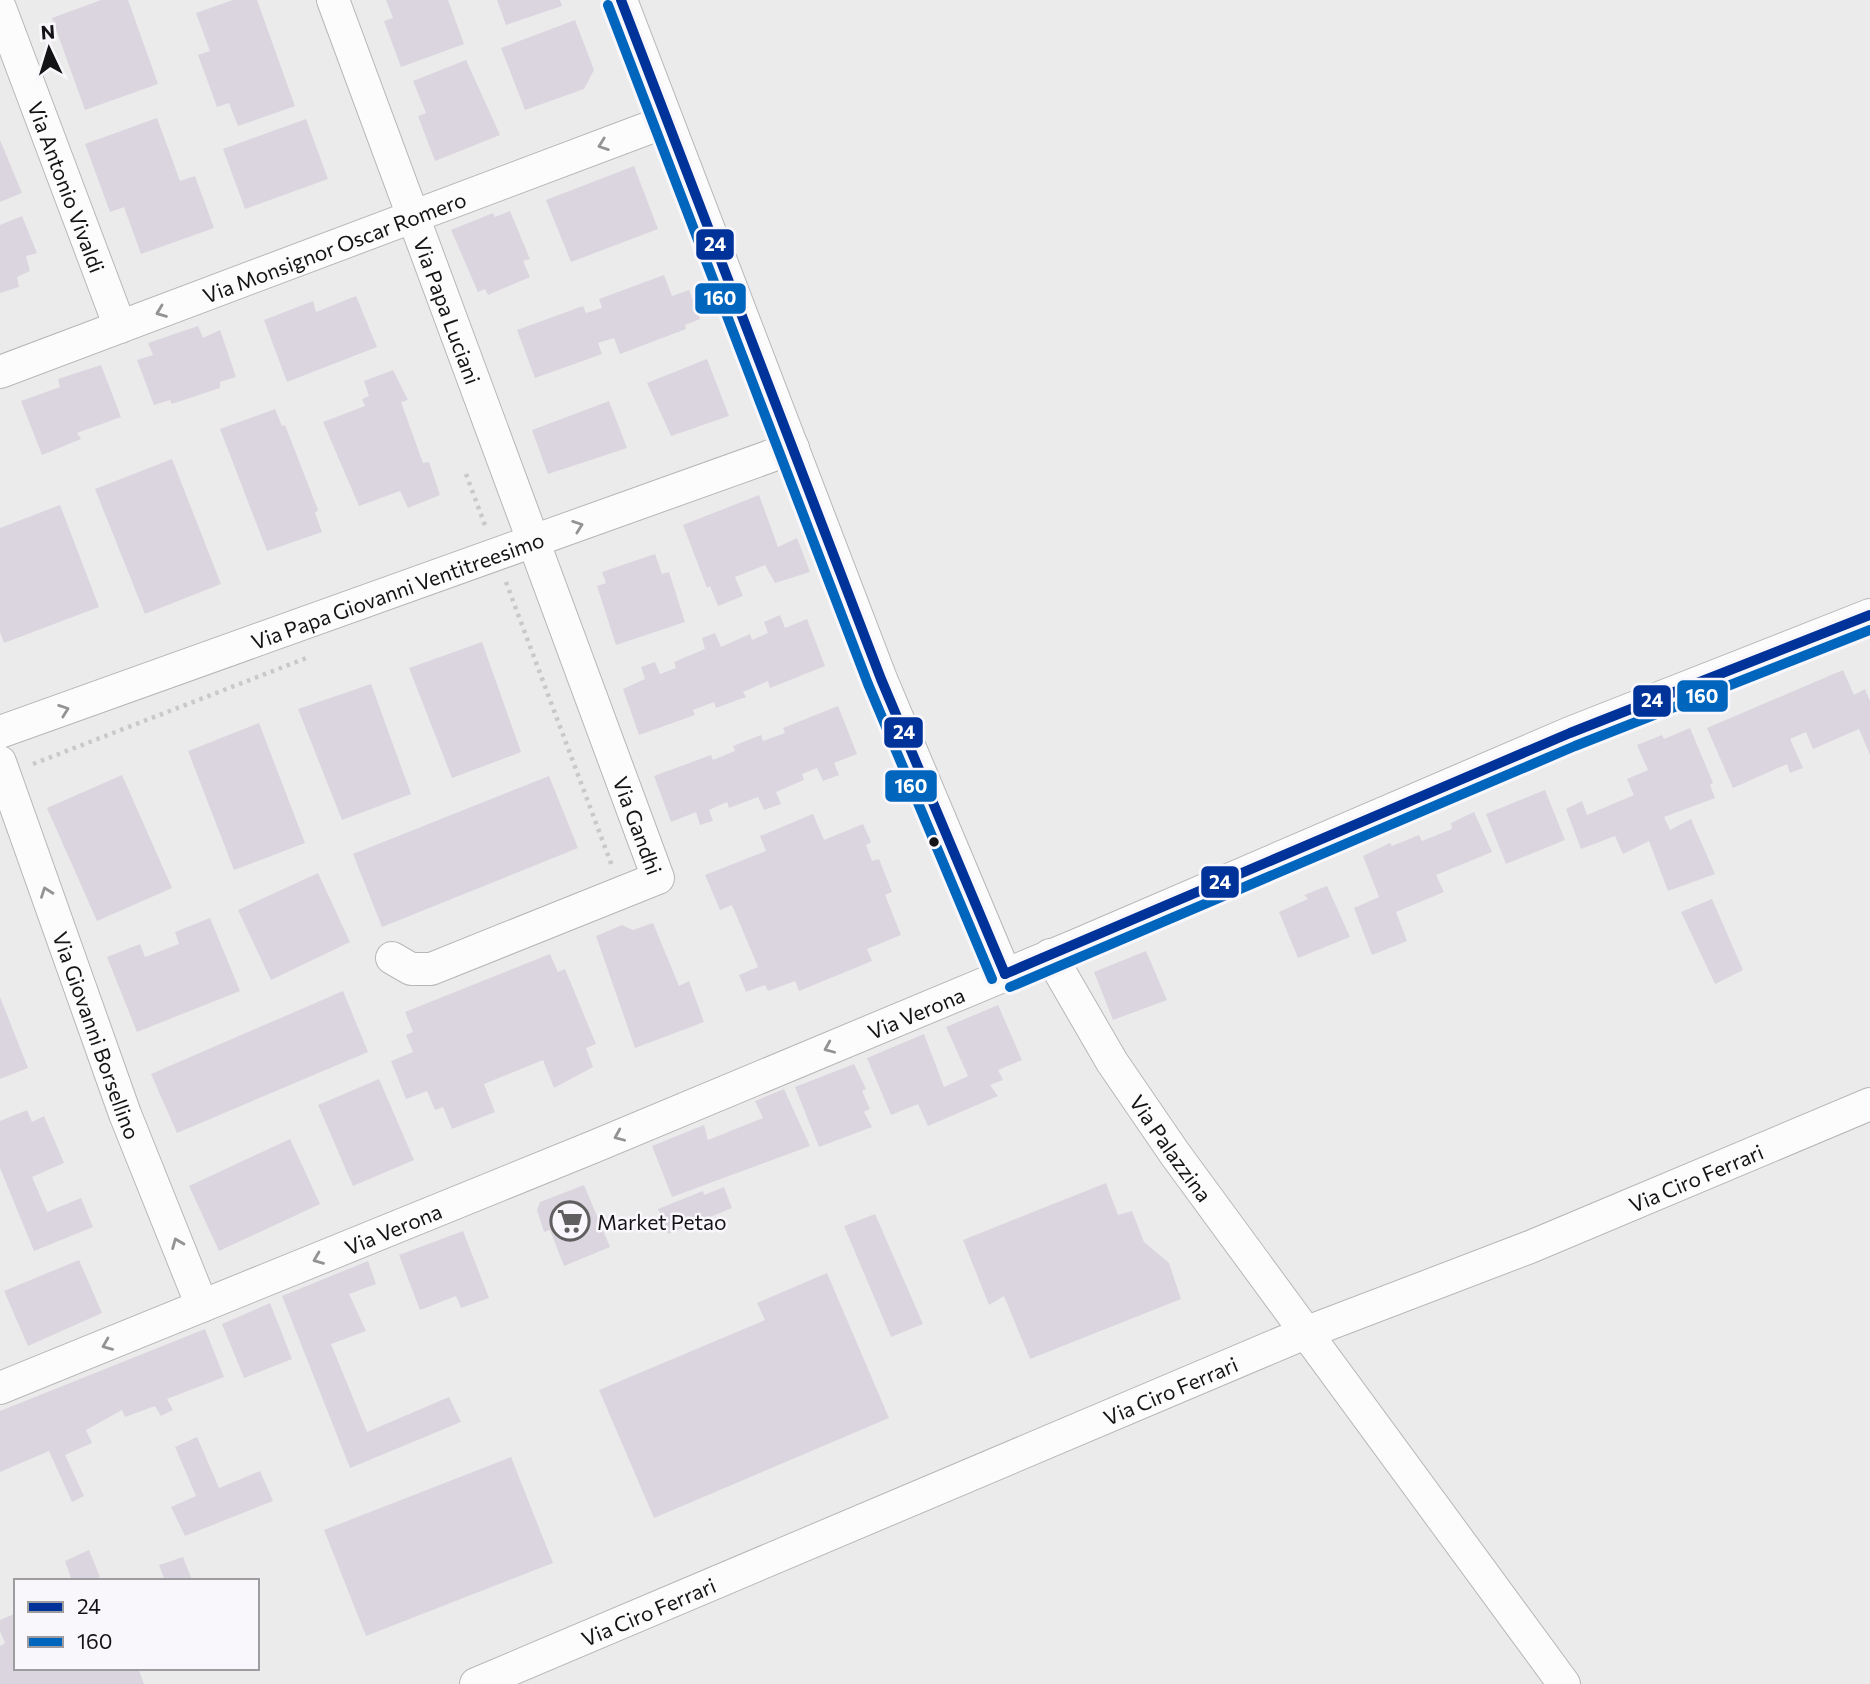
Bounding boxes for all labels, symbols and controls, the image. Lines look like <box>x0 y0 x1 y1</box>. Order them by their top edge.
north arrow <box>14 14 84 84</box>
text: N <box>40 20 56 44</box>
street label: Via Antonio Vivaldi <box>24 98 111 276</box>
one-way arrow <box>597 137 609 151</box>
street label: Via Monsignor Oscar Romero <box>199 185 469 307</box>
line badge: 24 <box>695 228 735 261</box>
text: 24 <box>704 232 726 255</box>
street label: Via Papa Luciani <box>409 234 486 387</box>
line badge: 160 <box>694 282 747 315</box>
text: 160 <box>704 286 736 309</box>
one-way arrow <box>155 303 167 317</box>
one-way arrow <box>572 520 584 534</box>
street label: Via Papa Giovanni Ventitreesimo <box>247 526 547 654</box>
line badge: 160 <box>1676 679 1729 713</box>
line badge: 24 <box>1632 684 1672 718</box>
text: 160 <box>1686 684 1718 707</box>
text: 24 <box>1641 688 1663 711</box>
one-way arrow <box>58 704 70 718</box>
line badge: 24 <box>883 716 924 749</box>
text: 24 <box>893 720 915 743</box>
line badge: 160 <box>884 769 938 803</box>
street label: Via Gandhi <box>609 773 668 878</box>
text: 160 <box>895 774 927 797</box>
unlabelled marker <box>927 835 941 849</box>
line badge: 24 <box>1200 865 1240 899</box>
text: 24 <box>1209 870 1231 893</box>
one-way arrow <box>40 886 54 898</box>
street label: Via Giovanni Borsellino <box>49 928 146 1142</box>
street label: Via Verona <box>864 981 968 1044</box>
one-way arrow <box>824 1039 836 1053</box>
street label: Via Palazzina <box>1125 1090 1218 1206</box>
one-way arrow <box>614 1128 626 1142</box>
street label: Via Ciro Ferrari <box>1625 1138 1767 1217</box>
street label: Via Verona <box>341 1197 445 1259</box>
supermarket icon: Market Petao <box>549 1200 591 1242</box>
place label: Market Petao <box>597 1209 727 1234</box>
one-way arrow <box>171 1237 185 1249</box>
one-way arrow <box>312 1251 325 1265</box>
one-way arrow <box>102 1336 114 1350</box>
street label: Via Ciro Ferrari <box>1099 1351 1241 1429</box>
street label: Via Ciro Ferrari <box>577 1572 719 1651</box>
legend <box>14 1579 259 1670</box>
text: 24 <box>77 1593 101 1618</box>
text: 160 <box>77 1628 112 1653</box>

